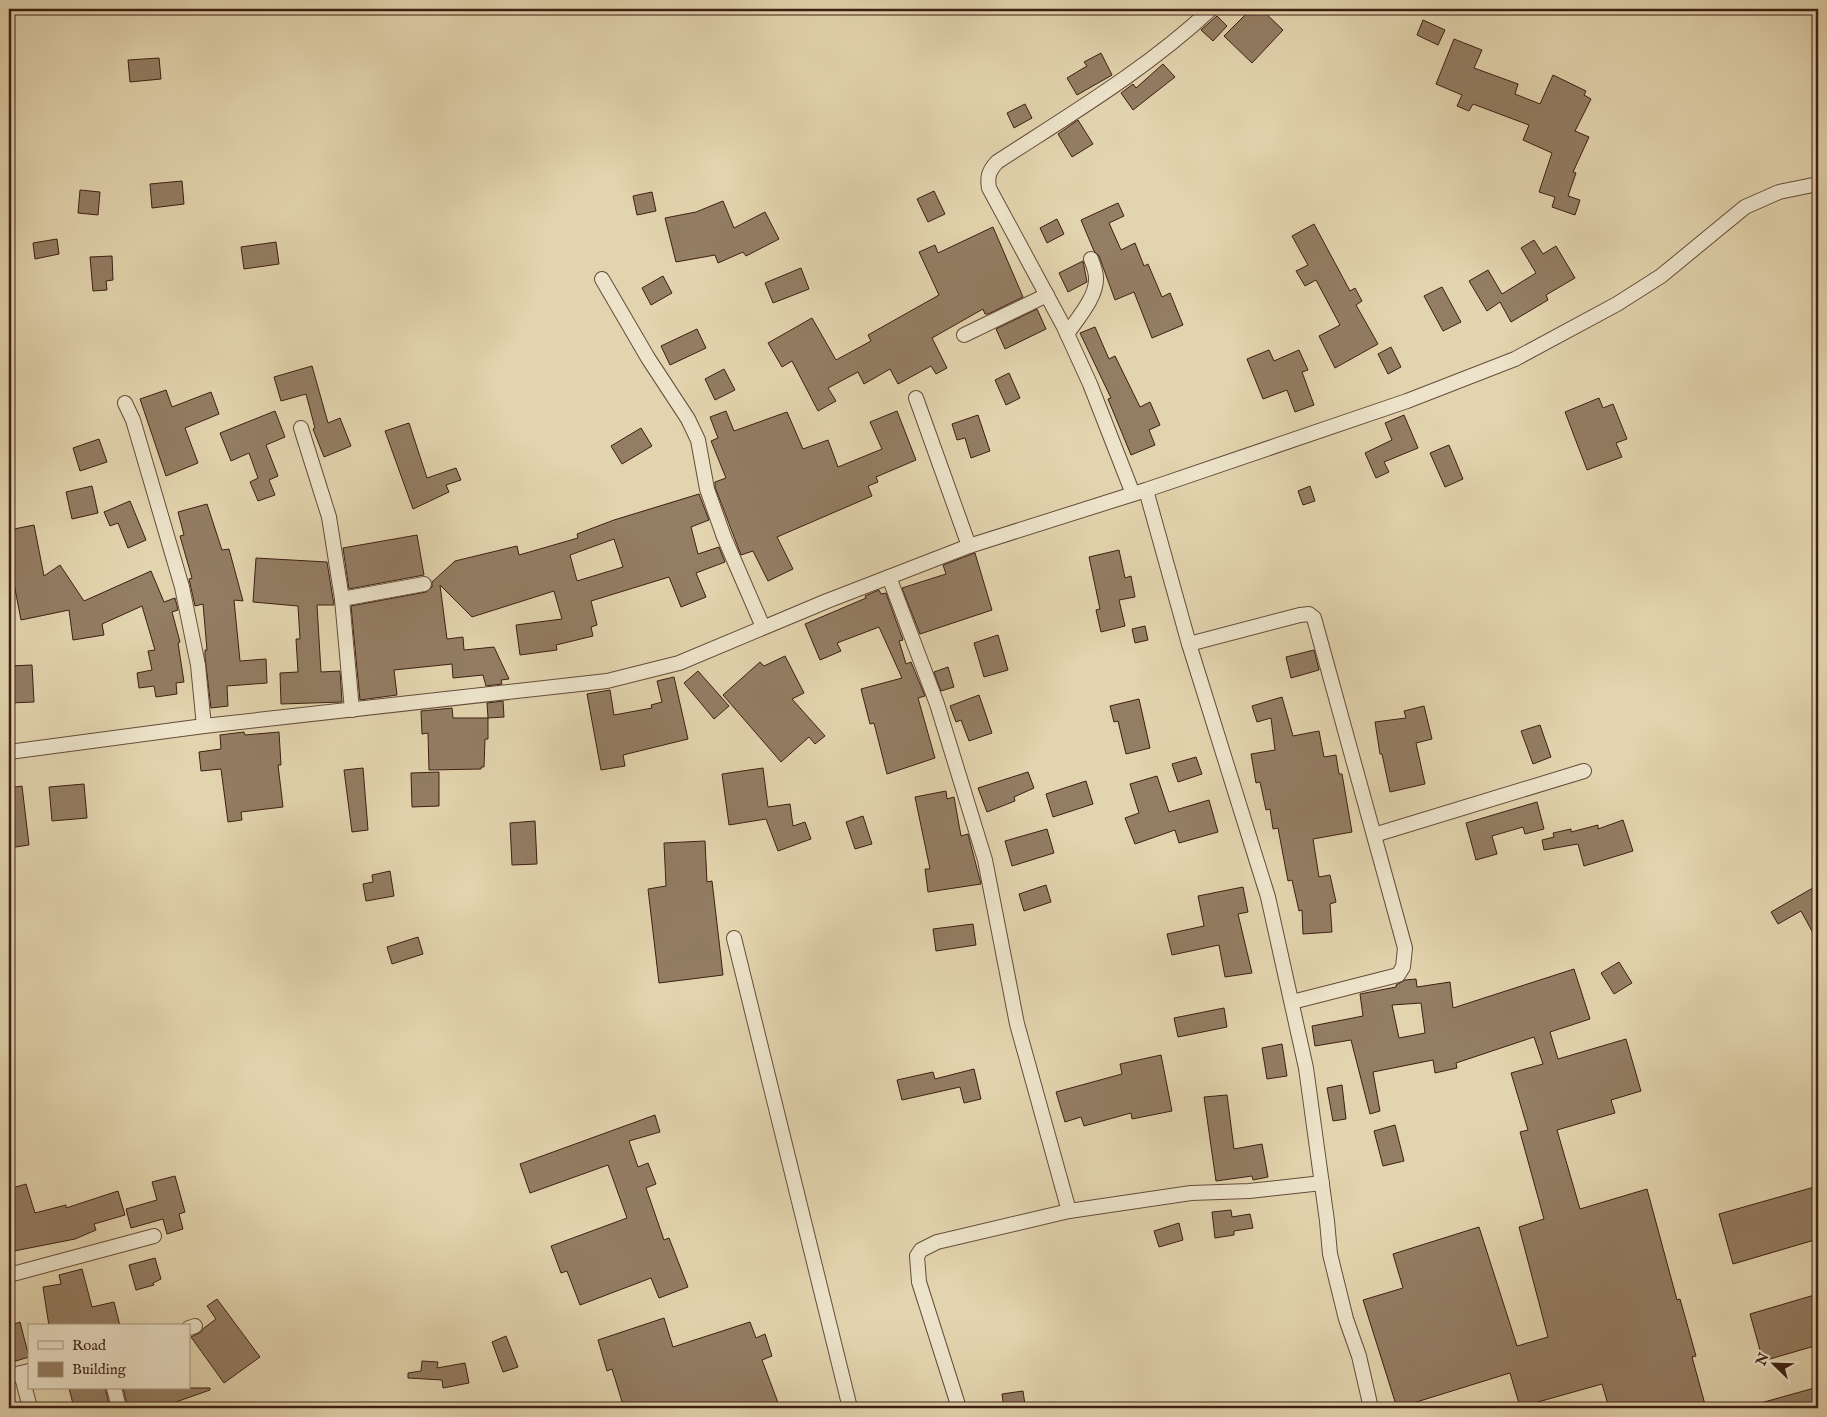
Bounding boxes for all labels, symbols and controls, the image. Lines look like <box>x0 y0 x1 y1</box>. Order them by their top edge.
legend <box>28 1324 190 1390</box>
text: Road <box>72 1336 107 1355</box>
north arrow <box>1750 1340 1800 1390</box>
text: N <box>1752 1350 1774 1369</box>
text: Building <box>72 1360 127 1379</box>

